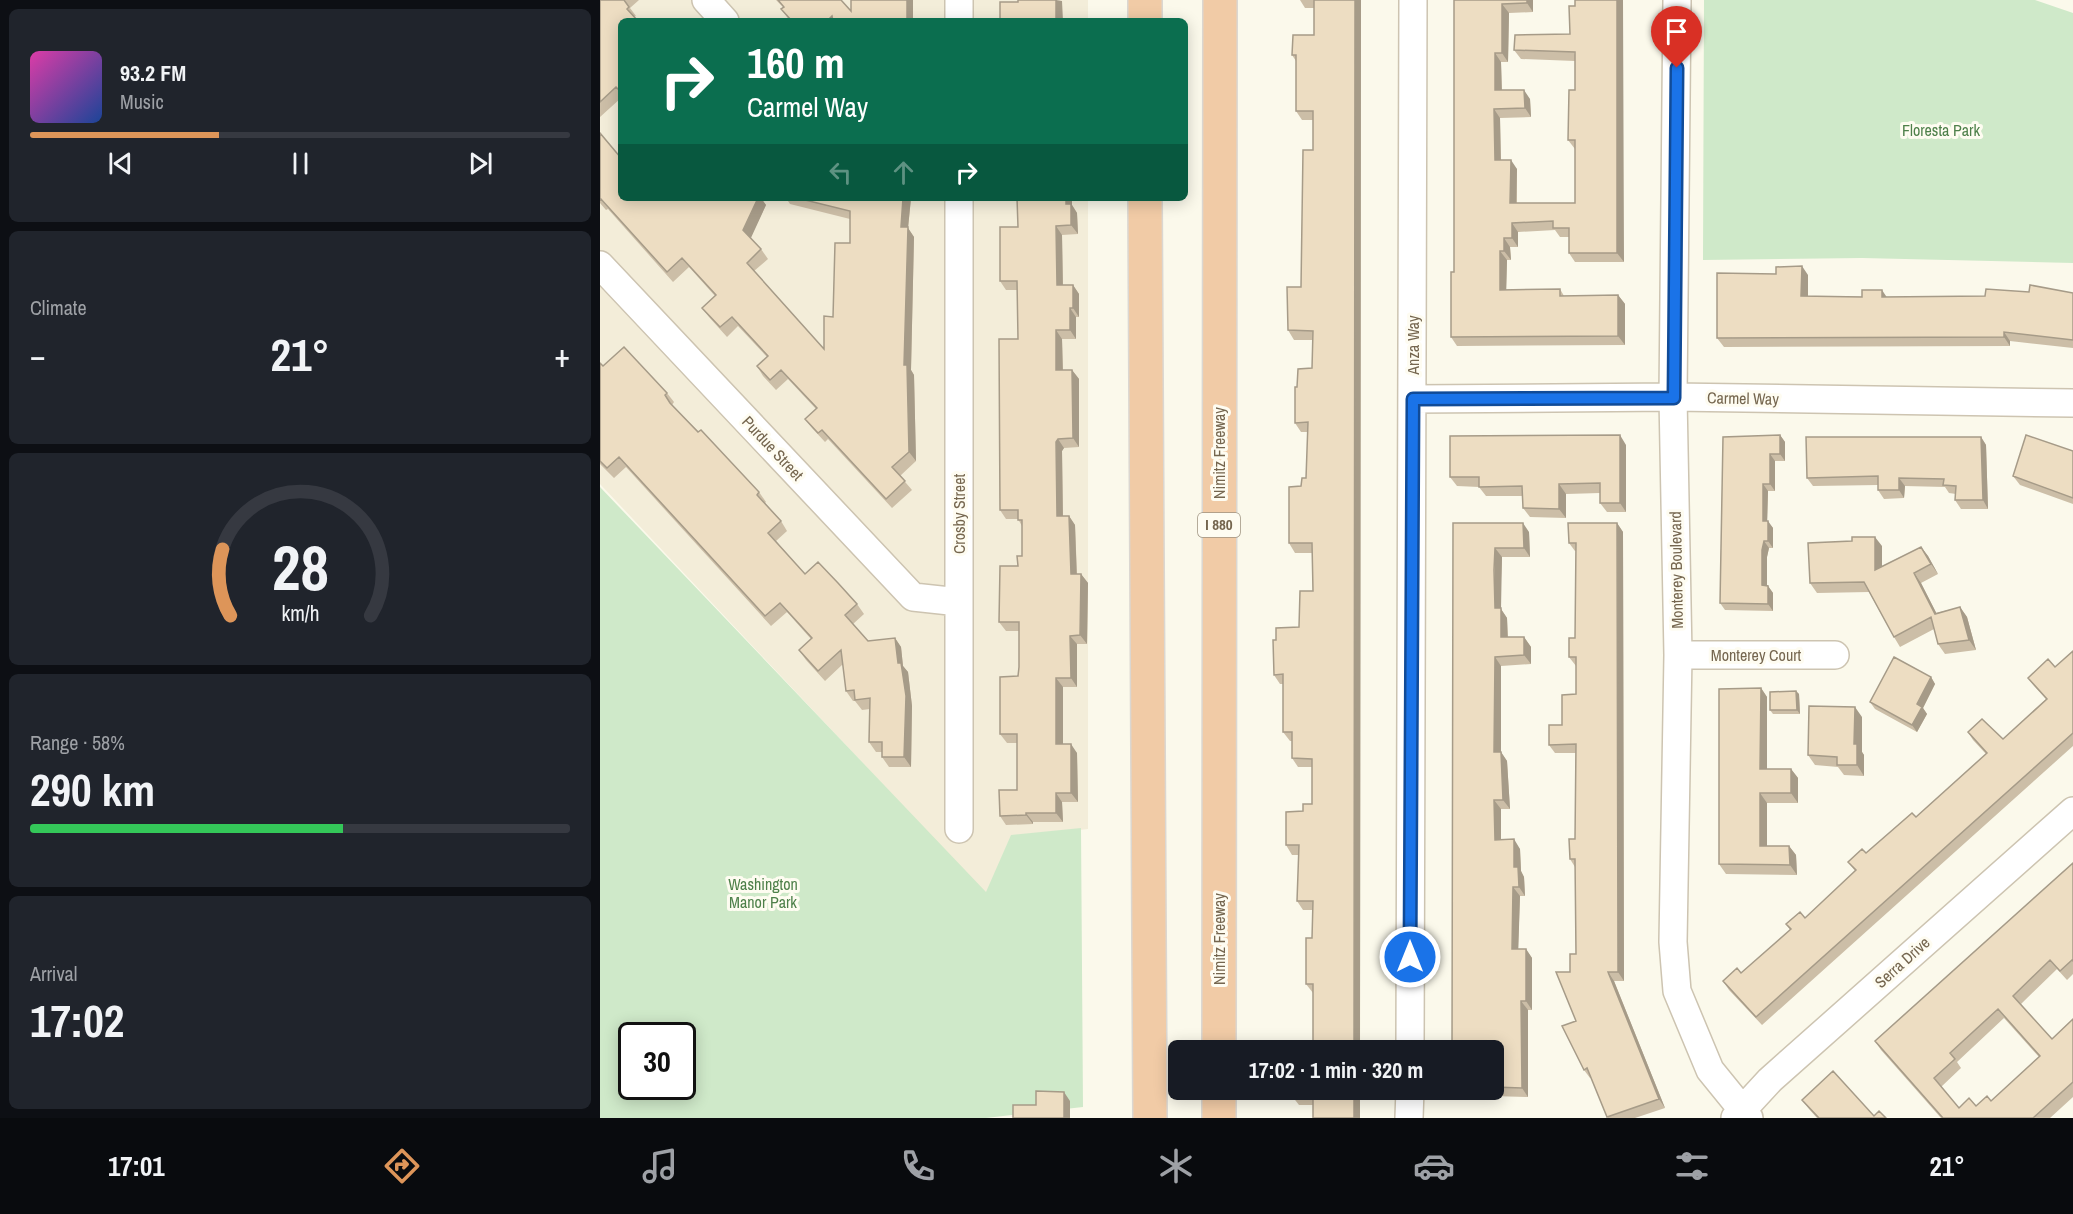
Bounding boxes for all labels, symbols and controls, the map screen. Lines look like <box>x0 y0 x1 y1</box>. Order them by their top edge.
pin <box>1651 6 1702 68</box>
icon: arrive <box>1660 15 1693 48</box>
text: 160 m <box>747 35 845 91</box>
icon: right <box>648 42 726 120</box>
text: 93.2 FM <box>120 58 186 88</box>
text: Music <box>120 88 164 115</box>
text: Carmel Way <box>747 89 868 125</box>
park label: Floresta Park <box>1902 119 1980 141</box>
icon: previous <box>104 147 137 180</box>
icon: pause <box>284 147 317 180</box>
icon: next <box>464 147 497 180</box>
icon: left <box>824 156 857 189</box>
icon: ahead <box>887 156 920 189</box>
icon: right <box>950 156 983 189</box>
text: Climate <box>30 294 87 321</box>
street label: Anza Way <box>1402 315 1424 376</box>
text: 21° <box>270 324 330 385</box>
text: − <box>30 333 46 377</box>
text: + <box>554 333 570 377</box>
street label: Carmel Way <box>1707 386 1779 410</box>
street label: Nimitz Freeway <box>1208 407 1230 499</box>
street label: Purdue Street <box>737 411 809 485</box>
street label: Crosby Street <box>948 474 970 554</box>
street label: Monterey Boulevard <box>1664 511 1688 629</box>
road number: I 880 <box>1198 513 1240 537</box>
text: 28 <box>272 525 328 609</box>
text: km/h <box>281 599 319 628</box>
street label: Monterey Court <box>1711 644 1802 666</box>
text: Range · 58% <box>30 729 125 756</box>
text: 290 km <box>30 759 155 820</box>
park label: Washington Manor Park <box>728 873 798 913</box>
street label: Nimitz Freeway <box>1208 893 1230 985</box>
position arrow <box>1378 925 1442 989</box>
street label: Serra Drive <box>1870 931 1934 993</box>
text: Arrival <box>30 960 77 987</box>
text: 17:02 <box>30 990 124 1051</box>
speed limit sign: 30 <box>618 1022 696 1100</box>
text: 17:02 · 1 min · 320 m <box>1249 1055 1423 1085</box>
icon: directions <box>381 1145 423 1187</box>
icon: music <box>639 1145 681 1187</box>
icon: phone <box>897 1145 939 1187</box>
icon: climate <box>1155 1145 1197 1187</box>
icon: car <box>1413 1145 1455 1187</box>
icon: filters <box>1671 1145 1713 1187</box>
text: 17:01 <box>108 1148 165 1184</box>
text: 21° <box>1929 1148 1965 1184</box>

